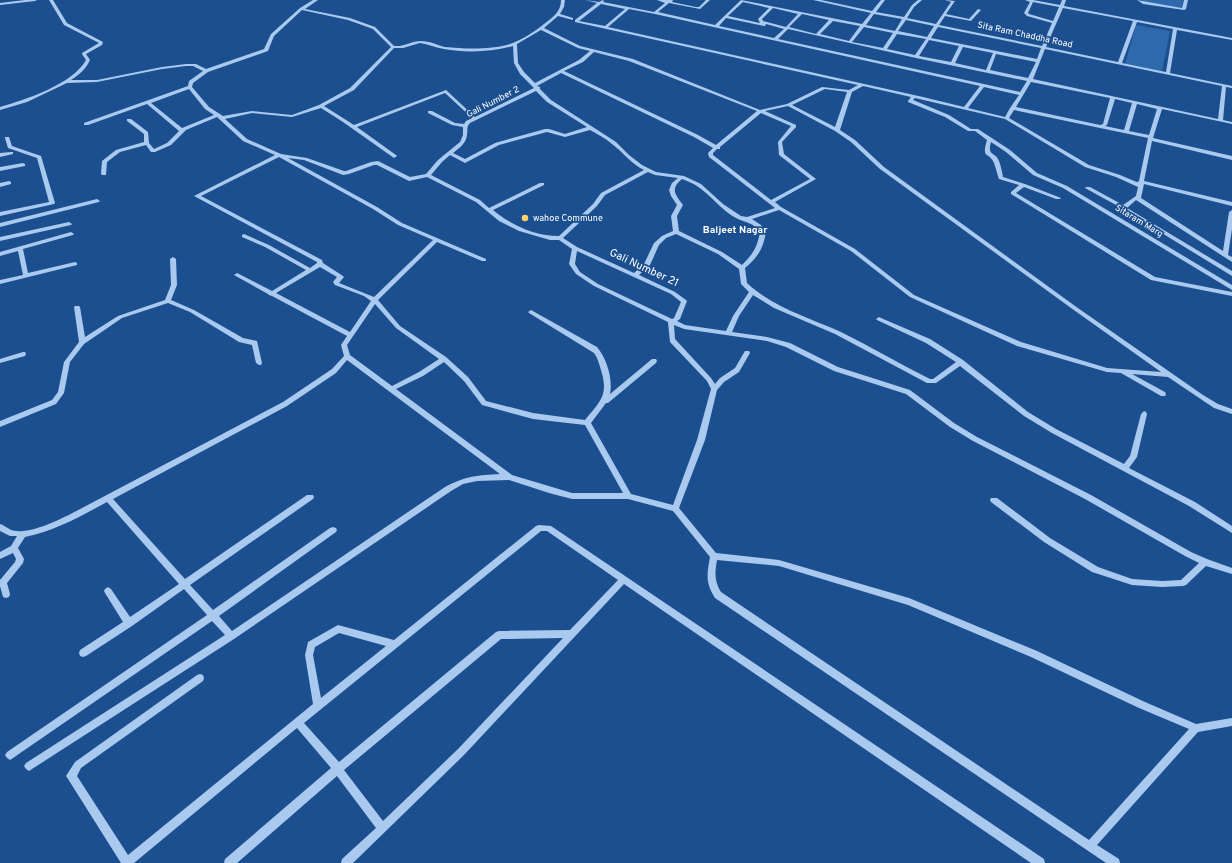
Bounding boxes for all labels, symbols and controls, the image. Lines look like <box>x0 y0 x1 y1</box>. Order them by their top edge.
street label: Sita Ram Chaddha Road <box>976 20 1074 50</box>
street label: Gali Number 2 <box>465 84 521 120</box>
street label: Sitaram Marg <box>1113 202 1165 240</box>
marker: wahoe Commune <box>520 213 530 223</box>
place label: wahoe Commune <box>533 213 603 224</box>
district label: Baljeet Nagar <box>703 224 768 237</box>
street label: Gali Number 21 <box>607 246 681 290</box>

